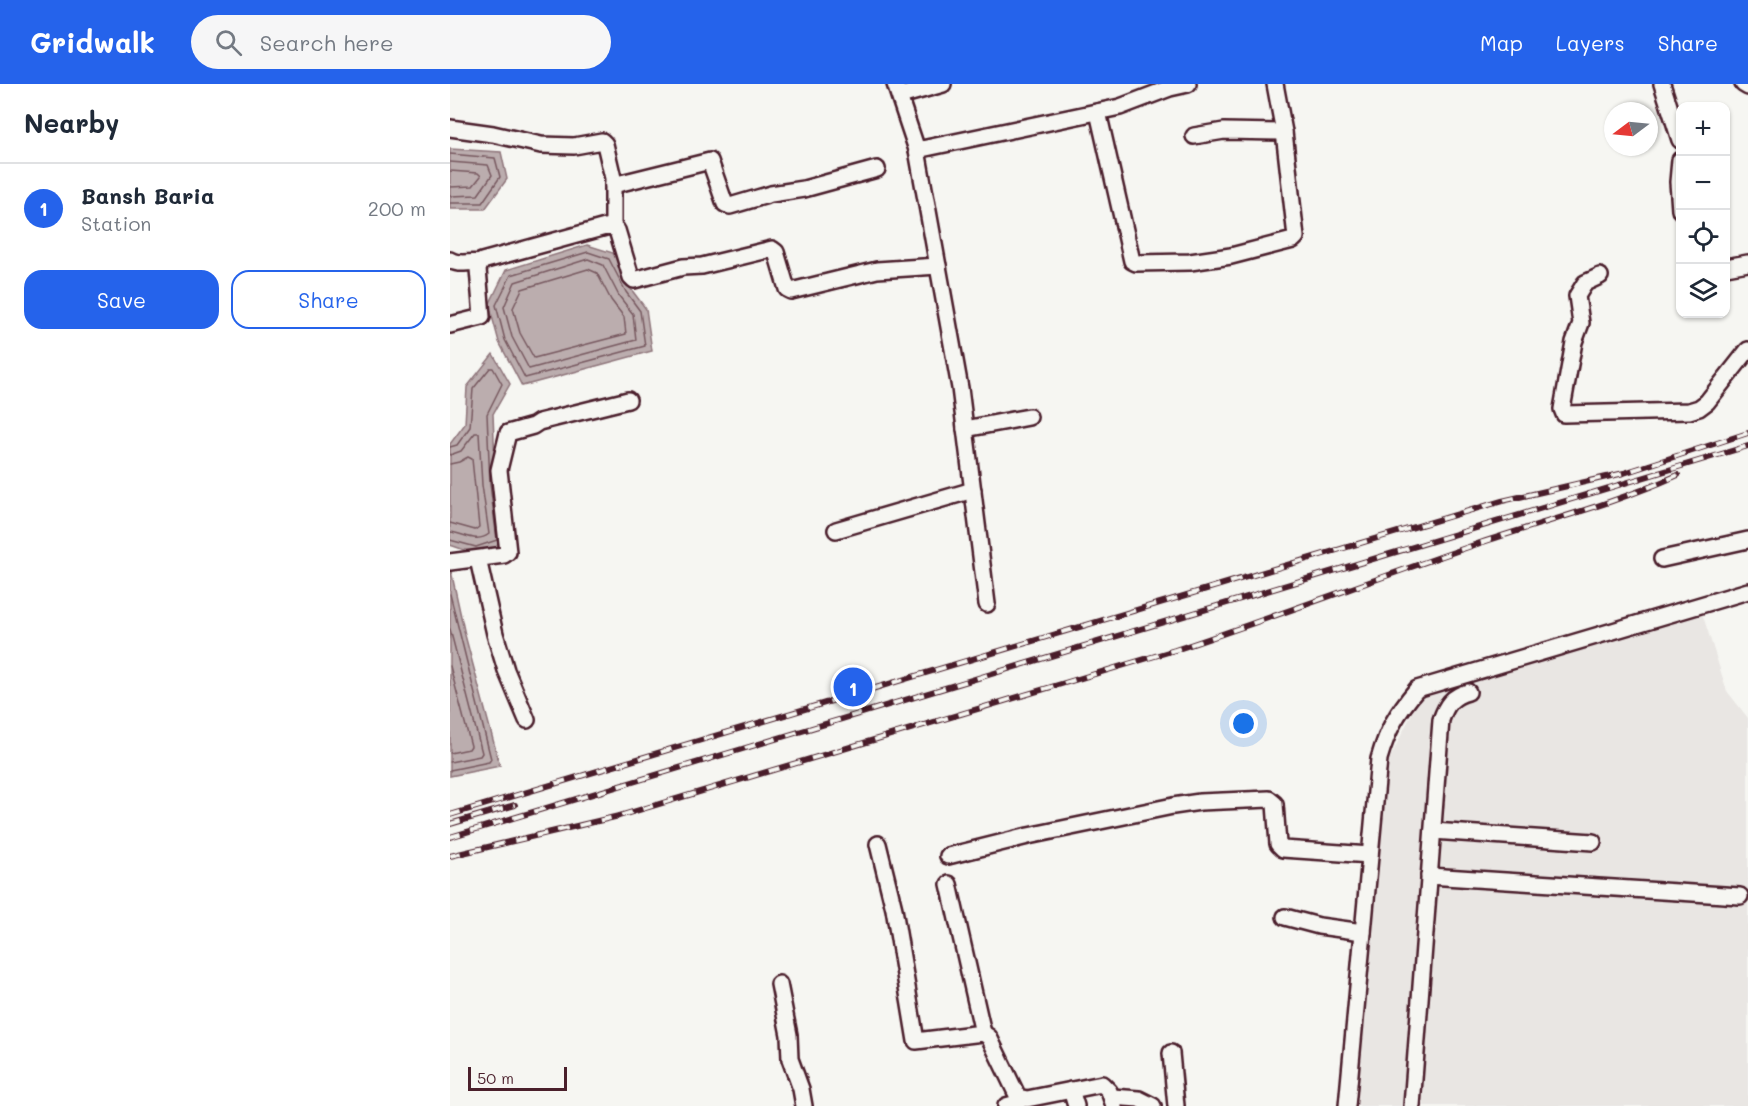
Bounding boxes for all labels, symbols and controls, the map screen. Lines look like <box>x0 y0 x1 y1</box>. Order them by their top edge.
search box <box>191 15 611 69</box>
text: Gridwalk <box>30 24 155 60</box>
icon: search <box>212 26 245 59</box>
text: Search here <box>260 28 394 57</box>
text: Map <box>1480 29 1523 56</box>
text: Layers <box>1556 29 1625 56</box>
text: Share <box>1658 29 1718 56</box>
north arrow <box>1604 102 1658 156</box>
map controls <box>1676 102 1730 318</box>
button: + <box>1676 102 1730 156</box>
text: Nearby <box>24 106 119 140</box>
button: − <box>1676 156 1730 210</box>
text: Bansh Baria <box>81 181 215 210</box>
text: 1 <box>39 195 48 221</box>
text: 200 m <box>368 195 426 221</box>
text: Station <box>81 210 151 236</box>
button: locate <box>1676 210 1730 264</box>
button: layers <box>1676 264 1730 318</box>
button: Save <box>24 270 219 329</box>
button: Share <box>231 270 426 329</box>
pin: 1 <box>834 664 872 710</box>
your location <box>1229 709 1258 738</box>
scale bar <box>468 1064 567 1092</box>
text: 50 m <box>477 1067 514 1088</box>

